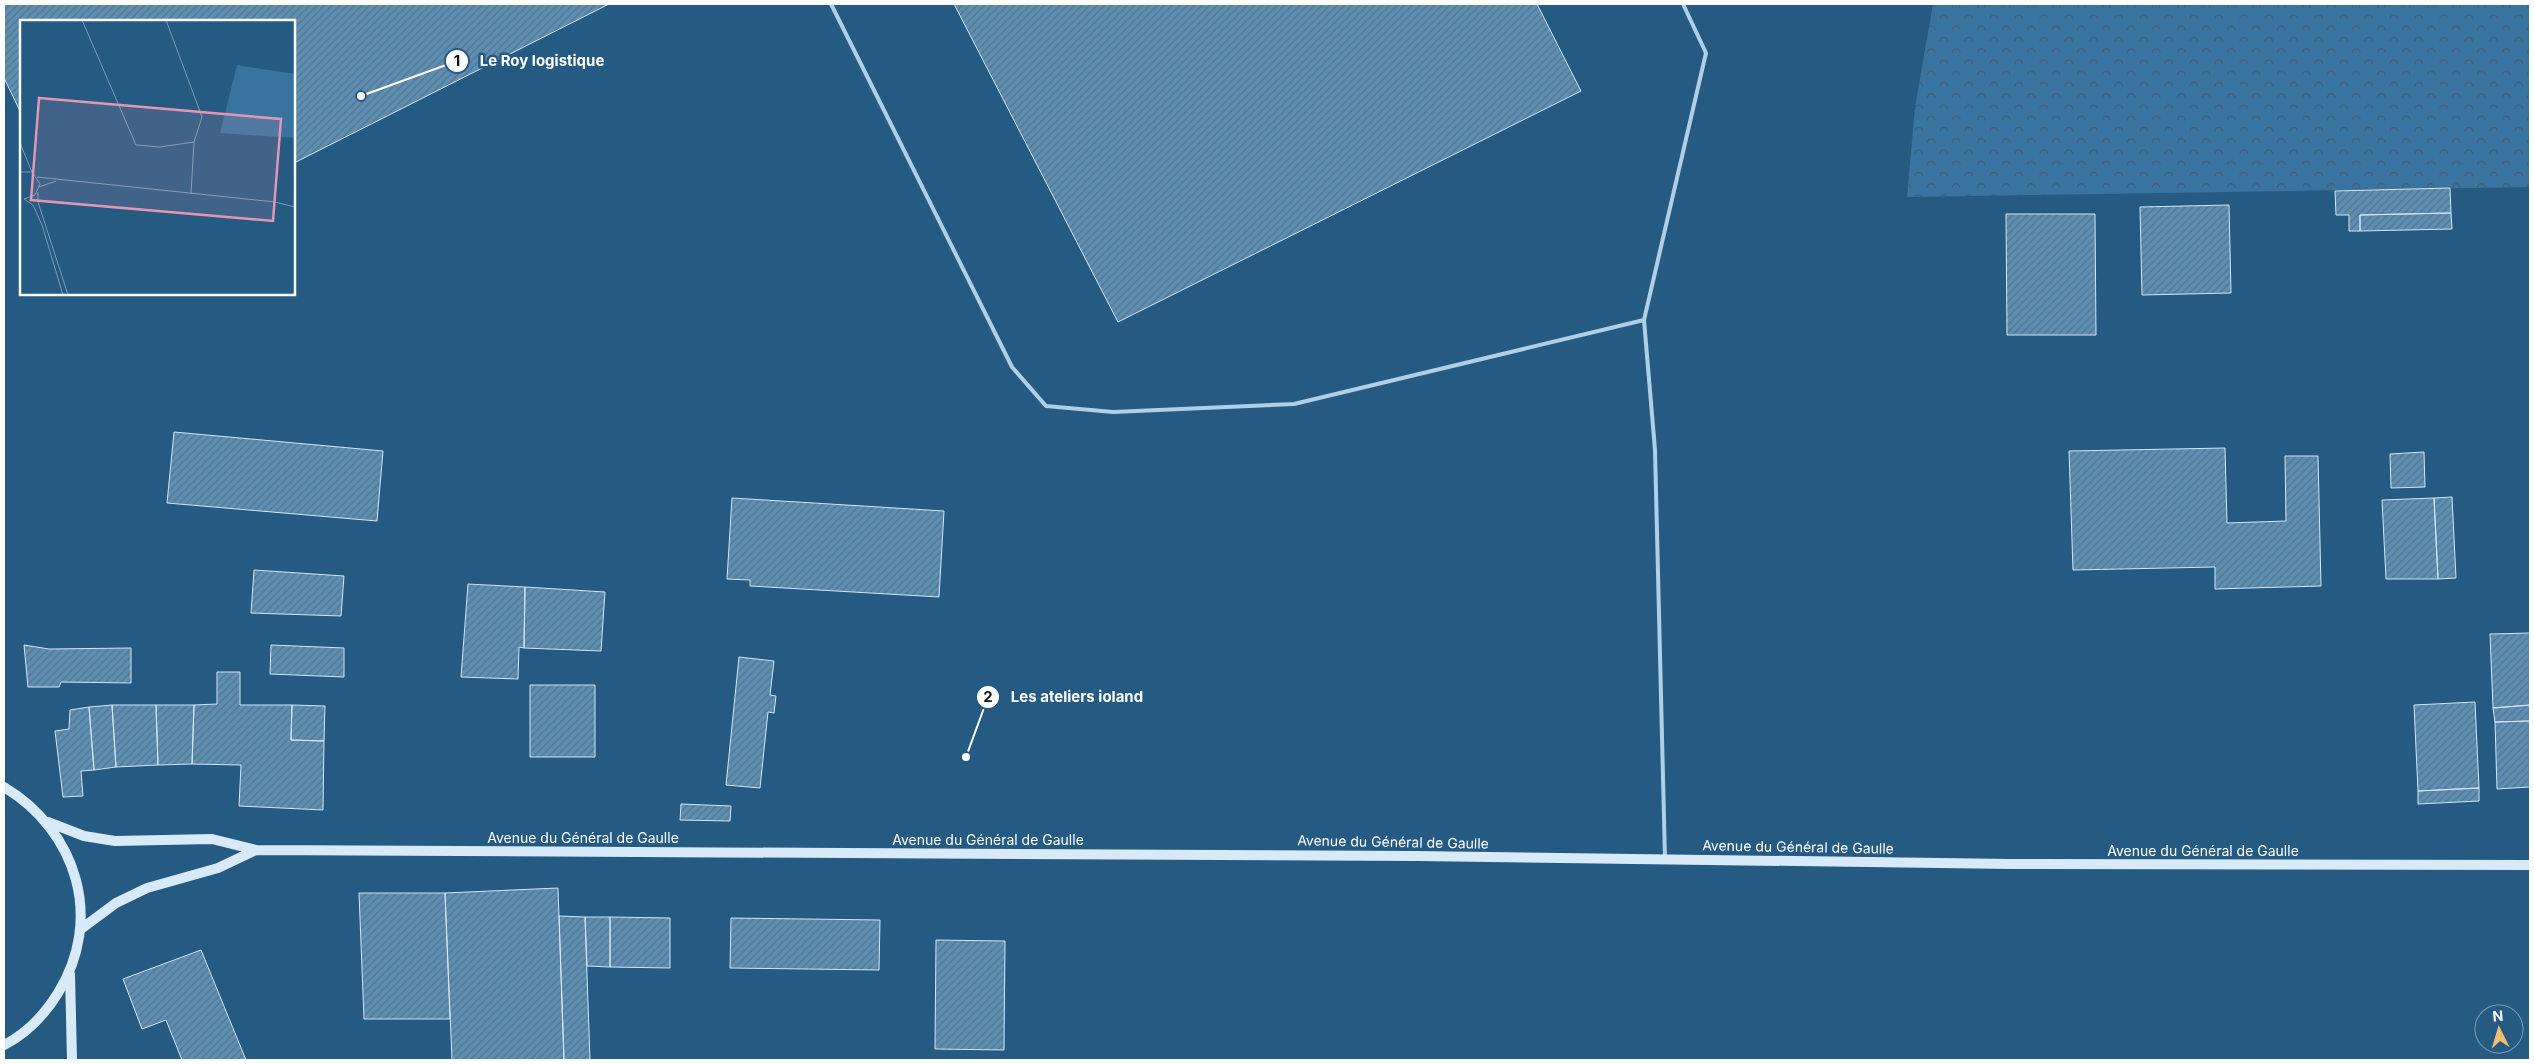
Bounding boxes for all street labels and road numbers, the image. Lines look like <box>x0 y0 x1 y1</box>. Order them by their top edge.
street label: Avenue du Général de Gaulle <box>487 829 679 846</box>
street label: Avenue du Général de Gaulle <box>892 831 1084 848</box>
street label: Avenue du Général de Gaulle <box>1297 831 1489 852</box>
street label: Avenue du Général de Gaulle <box>1702 836 1894 857</box>
street label: Avenue du Général de Gaulle <box>2107 842 2299 859</box>

